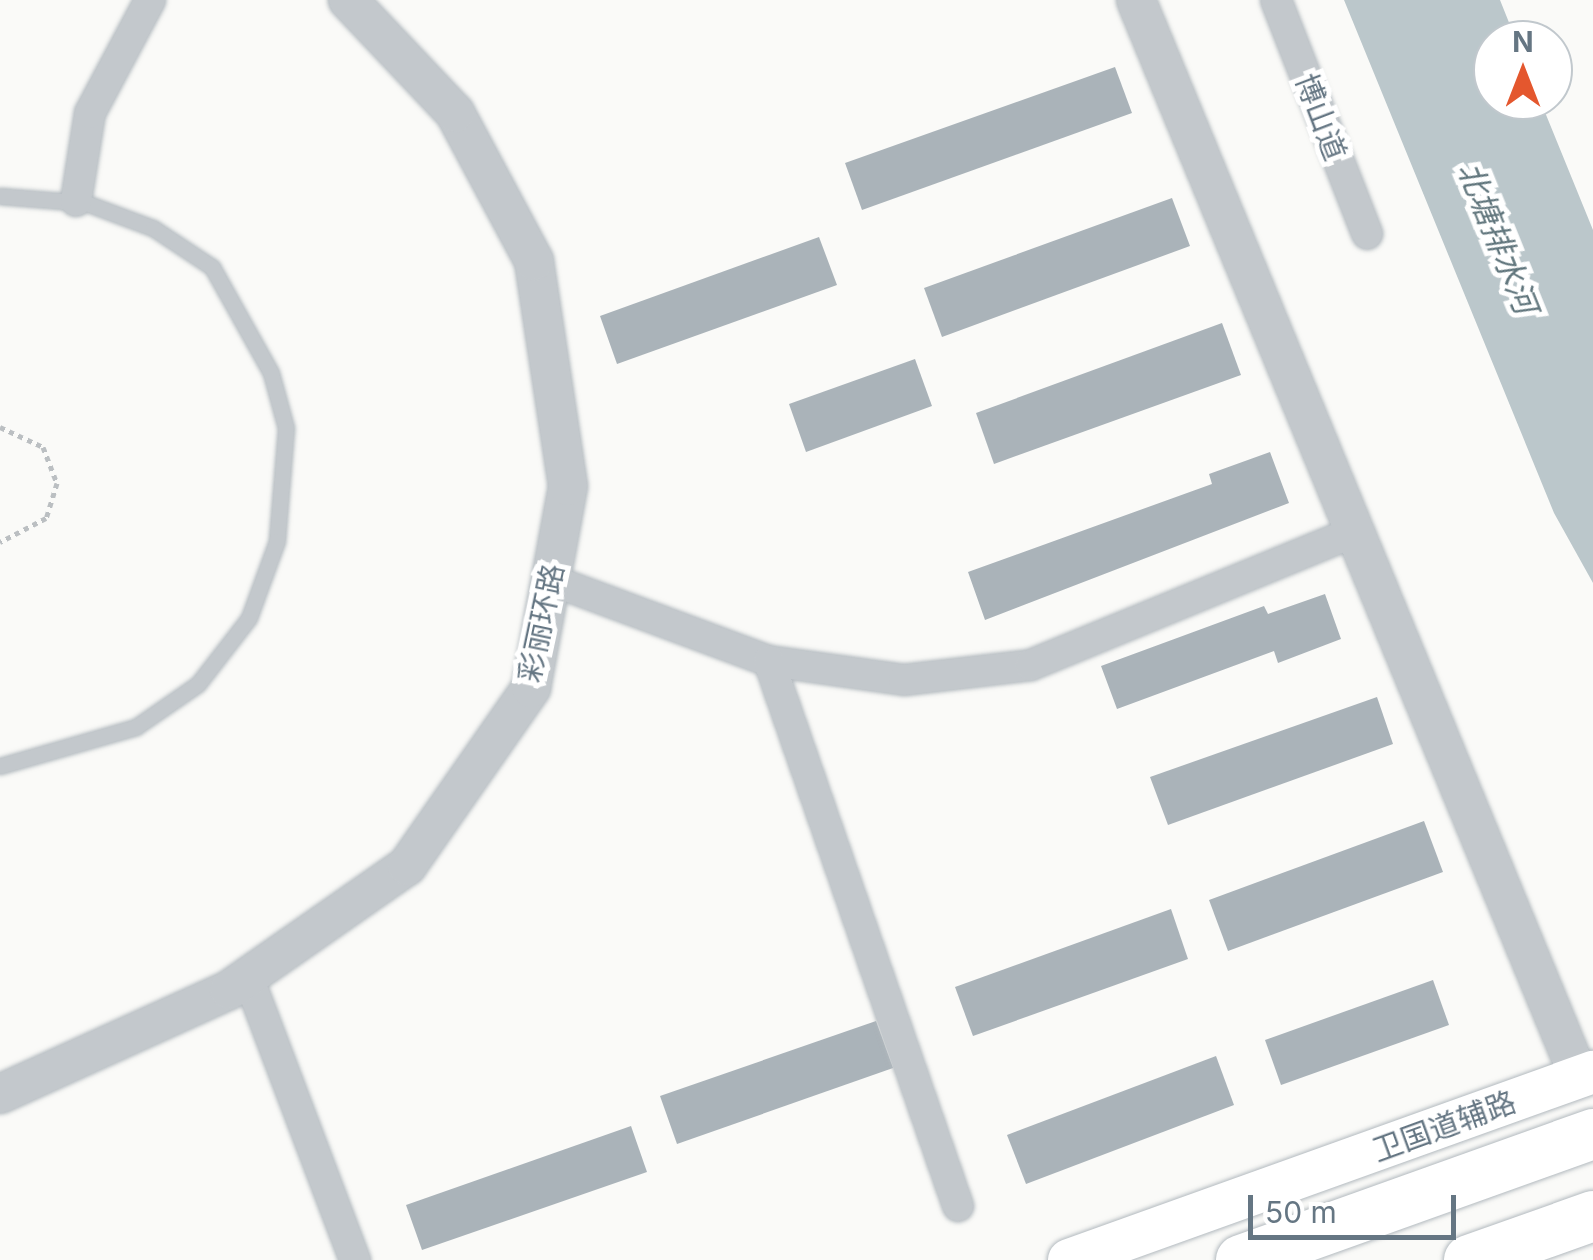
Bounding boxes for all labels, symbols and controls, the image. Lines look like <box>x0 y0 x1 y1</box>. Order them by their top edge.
north arrow <box>1473 20 1573 120</box>
text: N <box>1512 25 1534 59</box>
street label: 博山道 <box>1288 69 1354 165</box>
water label: 北塘排水河 <box>1449 157 1545 319</box>
street label: 彩丽环路 <box>511 561 571 685</box>
street label: 卫国道辅路 <box>1367 1083 1521 1169</box>
scale bar <box>1253 1175 1460 1237</box>
text: 50 m <box>1265 1194 1337 1230</box>

